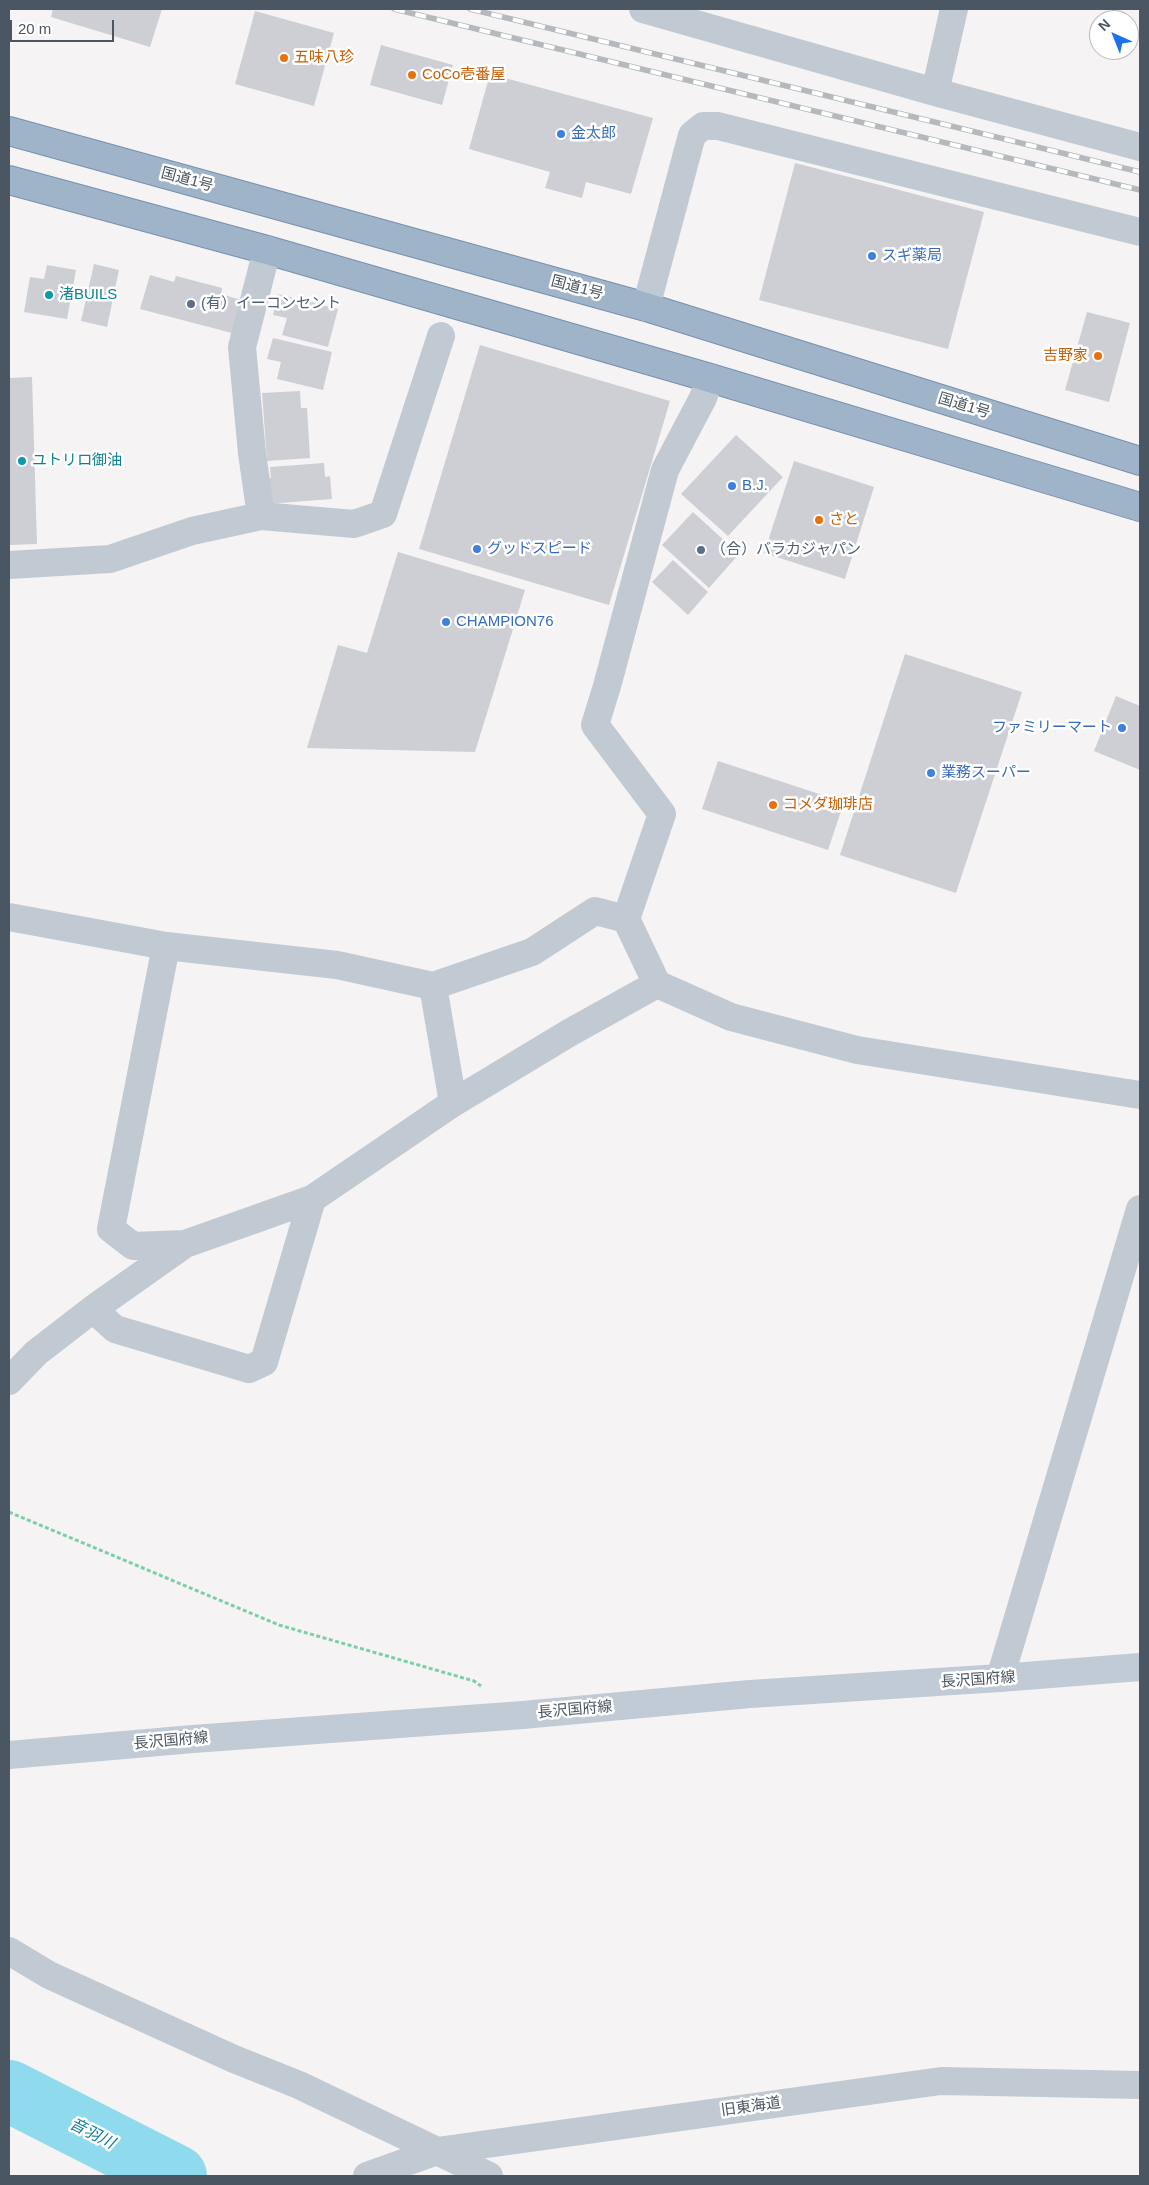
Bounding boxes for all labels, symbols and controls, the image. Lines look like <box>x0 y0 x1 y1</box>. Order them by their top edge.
scale bar <box>12 10 116 42</box>
north arrow <box>1089 10 1139 60</box>
text: N <box>1095 16 1113 34</box>
text: 20 m <box>18 20 51 37</box>
place label: 五味八珍 <box>294 49 354 67</box>
marker: 五味八珍 <box>278 52 290 64</box>
place label: CoCo壱番屋 <box>422 66 505 84</box>
marker: CoCo壱番屋 <box>406 69 418 81</box>
place label: 金太郎 <box>571 125 616 143</box>
marker: 金太郎 <box>555 128 567 140</box>
street label: 国道1号 <box>159 164 215 196</box>
place label: スギ薬局 <box>882 247 942 265</box>
marker: スギ薬局 <box>866 250 878 262</box>
street label: 国道1号 <box>549 272 605 304</box>
place label: 渚BUILS <box>59 286 117 304</box>
marker: 渚BUILS <box>43 289 55 301</box>
place label: (有）イーコンセント <box>201 295 341 313</box>
marker: (有）イーコンセント <box>185 298 197 310</box>
place label: 吉野家 <box>1043 347 1088 365</box>
marker: 吉野家 <box>1092 350 1104 362</box>
street label: 国道1号 <box>936 390 992 422</box>
place label: ユトリロ御油 <box>32 452 122 470</box>
marker: ユトリロ御油 <box>16 455 28 467</box>
place label: B.J. <box>742 477 768 495</box>
marker: B.J. <box>726 480 738 492</box>
place label: さと <box>829 511 859 529</box>
marker: さと <box>813 514 825 526</box>
place label: グッドスピード <box>487 540 592 558</box>
place label: （合）バラカジャパン <box>711 541 861 559</box>
marker: グッドスピード <box>471 543 483 555</box>
marker: （合）バラカジャパン <box>695 544 707 556</box>
place label: CHAMPION76 <box>456 613 554 631</box>
marker: CHAMPION76 <box>440 616 452 628</box>
place label: ファミリーマート <box>992 719 1112 737</box>
marker: ファミリーマート <box>1116 722 1128 734</box>
place label: 業務スーパー <box>941 764 1031 782</box>
marker: 業務スーパー <box>925 767 937 779</box>
place label: コメダ珈琲店 <box>783 796 873 814</box>
marker: コメダ珈琲店 <box>767 799 779 811</box>
street label: 長沢国府線 <box>940 1668 1016 1692</box>
street label: 長沢国府線 <box>537 1698 613 1722</box>
street label: 長沢国府線 <box>133 1729 209 1753</box>
street label: 旧東海道 <box>720 2094 782 2120</box>
water label: 音羽川 <box>66 2115 118 2153</box>

